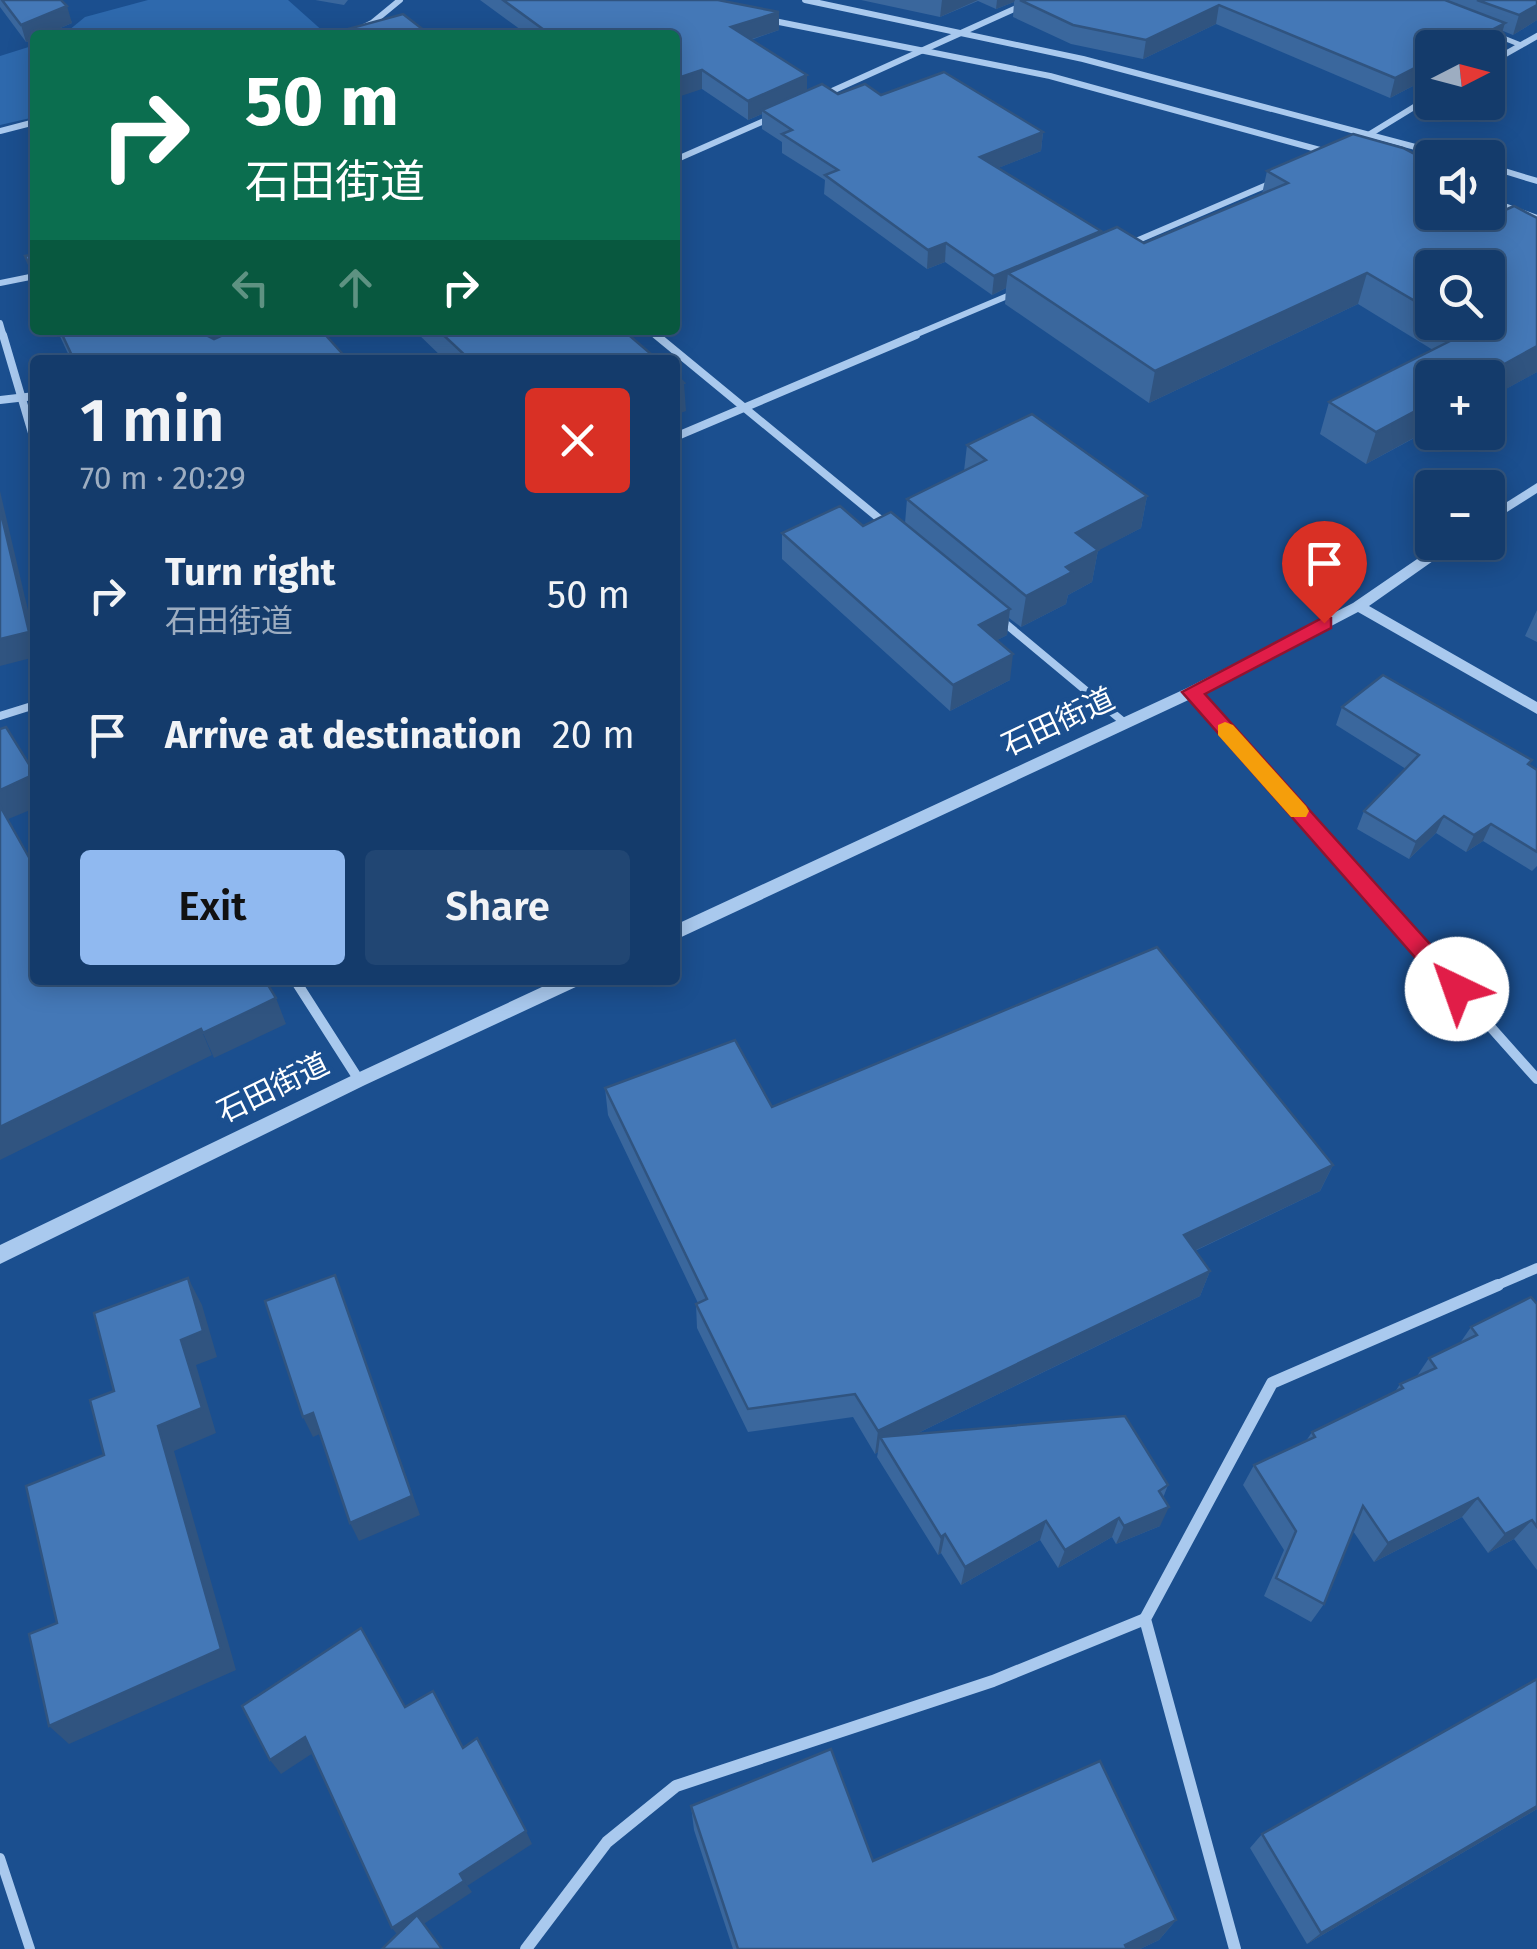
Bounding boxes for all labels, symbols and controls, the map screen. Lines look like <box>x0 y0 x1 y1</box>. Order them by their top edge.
north arrow <box>1415 30 1505 120</box>
map controls <box>1415 30 1505 560</box>
text: 50 m <box>245 60 399 144</box>
icon: right <box>80 70 210 200</box>
button: sound <box>1415 140 1505 230</box>
text: 石田街道 <box>245 155 425 209</box>
button: search <box>1415 250 1505 340</box>
icon: left <box>223 260 278 315</box>
icon: ahead <box>328 260 383 315</box>
icon: right <box>433 260 488 315</box>
button: + <box>1415 360 1505 450</box>
text: 1 min <box>80 385 225 457</box>
button: close <box>525 388 630 493</box>
text: 70 m · 20:29 <box>80 459 246 497</box>
button: − <box>1415 470 1505 560</box>
pin <box>1282 521 1367 624</box>
icon: arrive <box>1297 536 1352 591</box>
text: Turn right <box>165 549 335 595</box>
icon: right <box>80 568 135 623</box>
text: 50 m <box>547 572 630 618</box>
text: 石田街道 <box>165 602 293 640</box>
street label: 石田街道 <box>996 680 1120 764</box>
icon: arrive <box>80 708 135 763</box>
text: Arrive at destination <box>165 712 522 758</box>
text: 20 m <box>552 712 635 758</box>
button: Exit <box>80 850 345 965</box>
button: Share <box>365 850 630 965</box>
position arrow <box>1405 937 1509 1041</box>
street label: 石田街道 <box>211 1046 335 1130</box>

